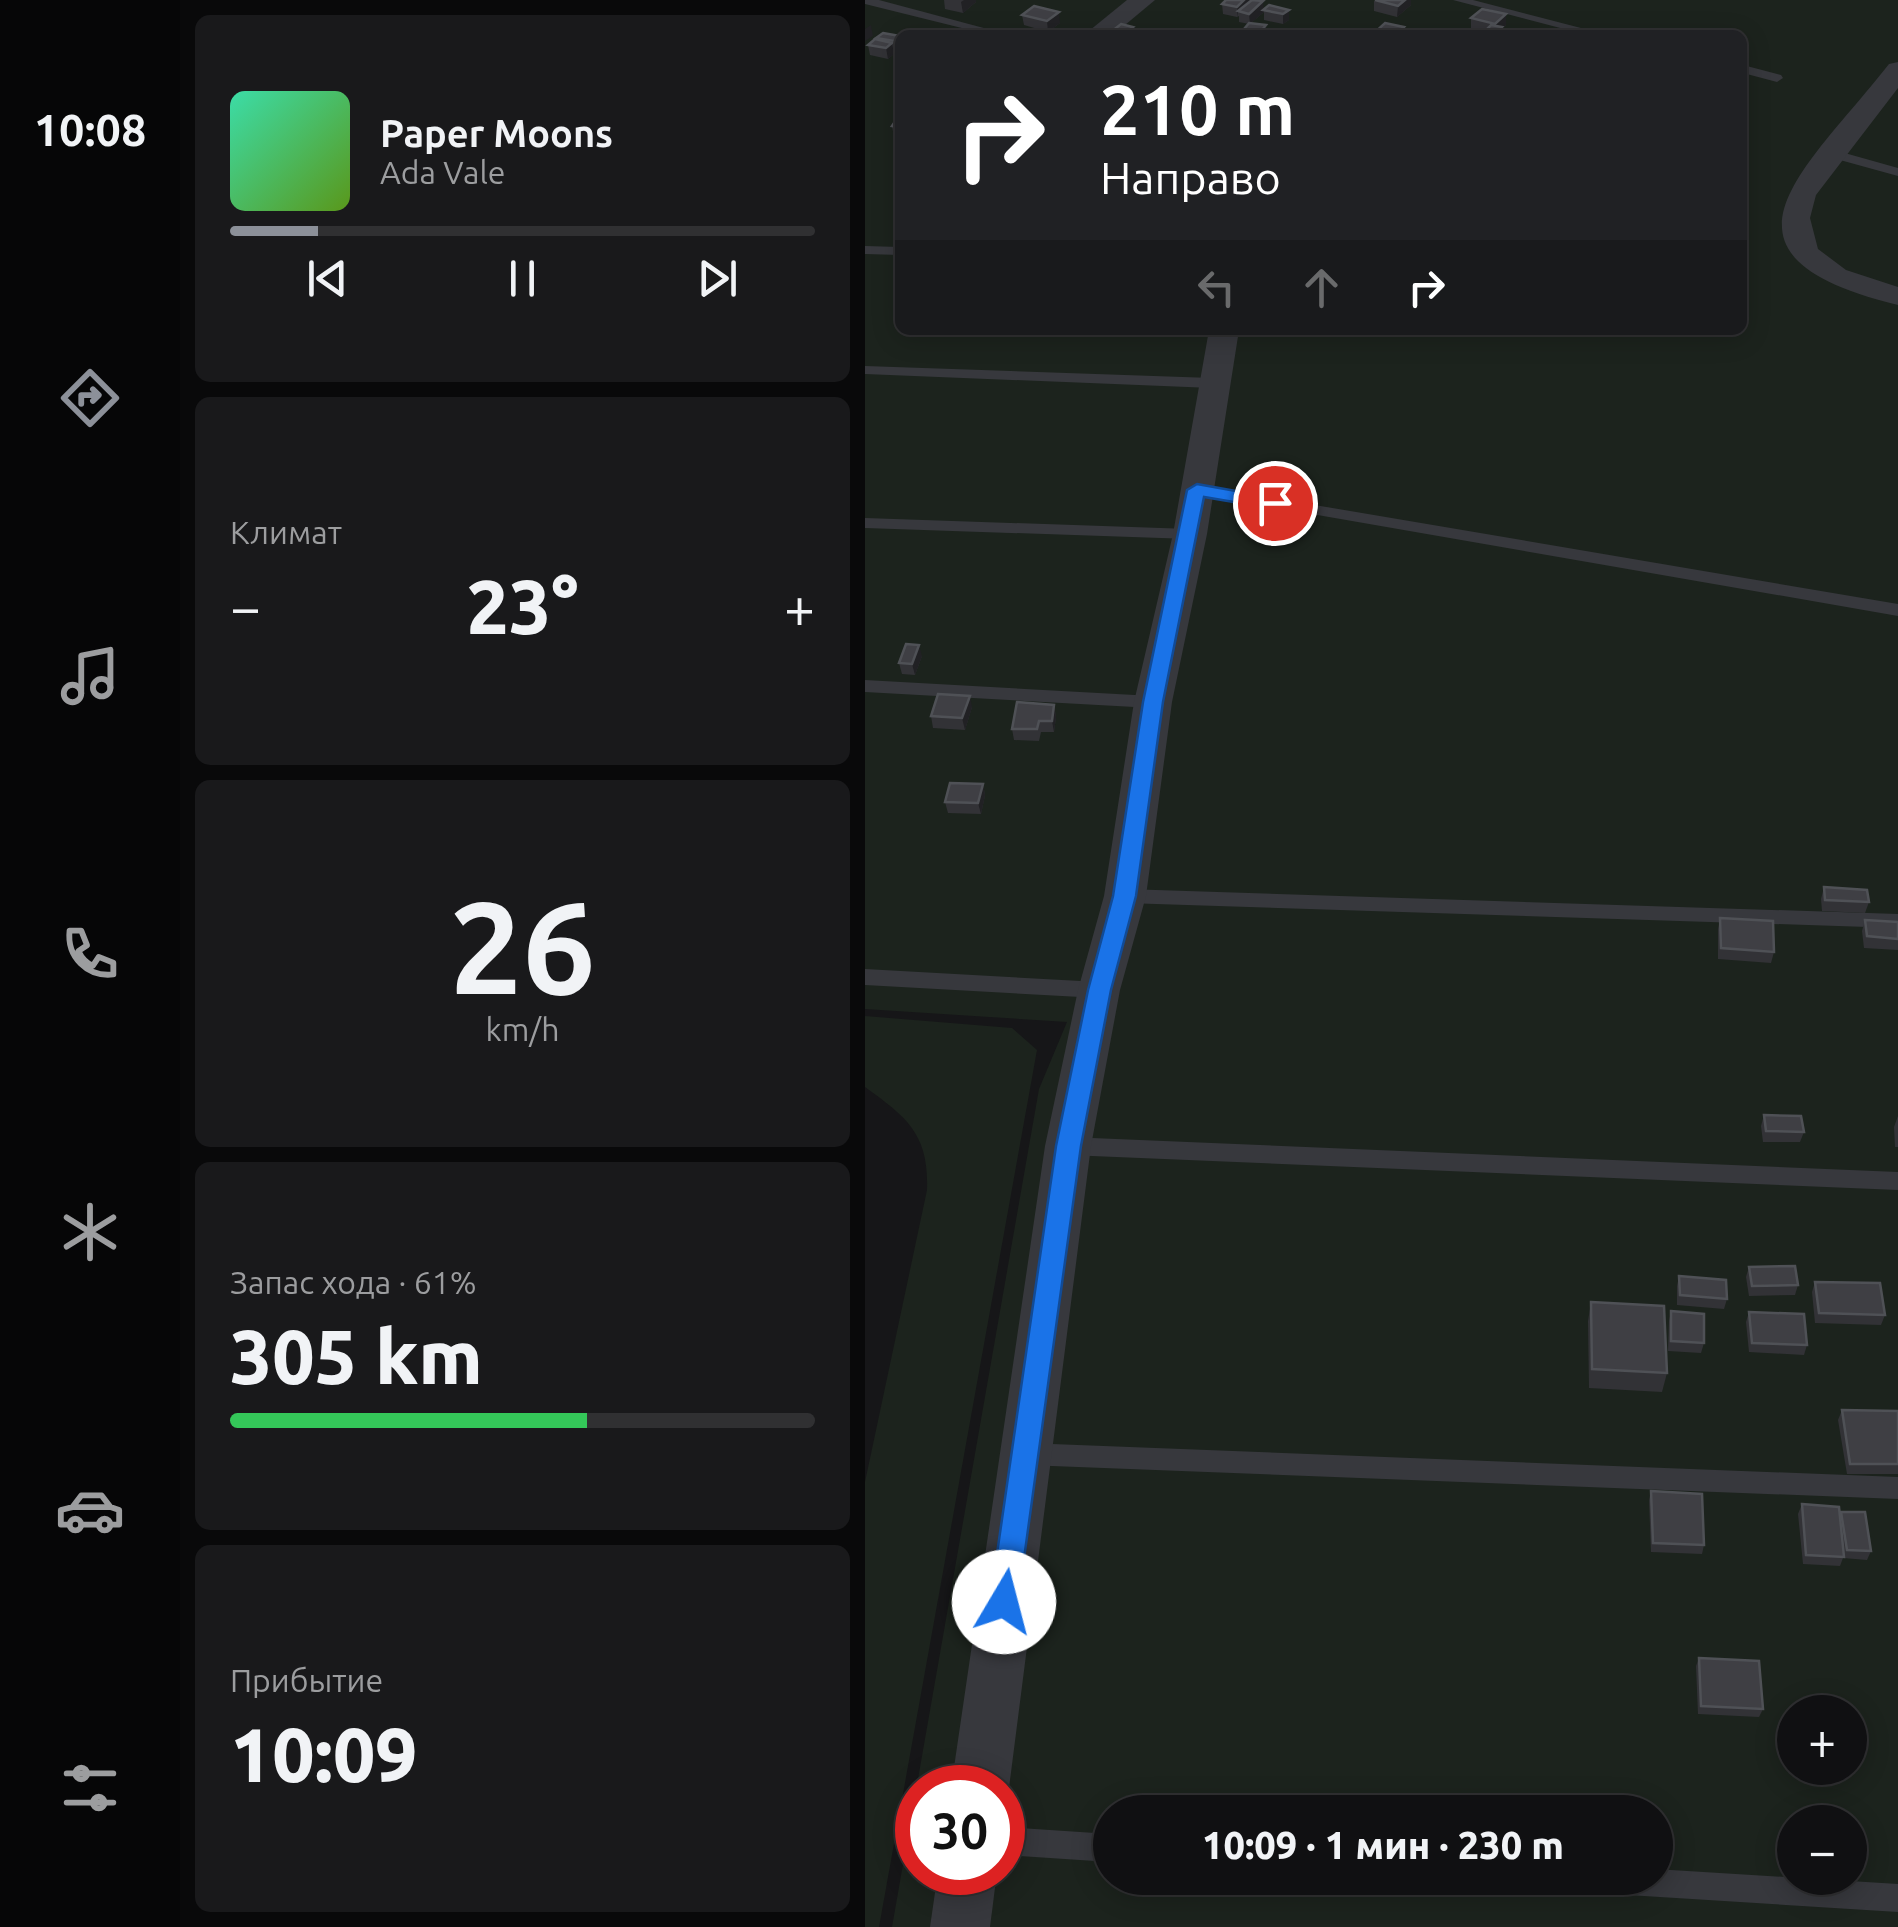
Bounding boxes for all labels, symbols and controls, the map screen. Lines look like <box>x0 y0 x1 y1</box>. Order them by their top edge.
icon: right <box>935 70 1065 200</box>
text: 210 m <box>1100 70 1295 148</box>
text: 10:08 <box>34 104 146 155</box>
text: Paper Moons <box>380 112 613 154</box>
text: Направо <box>1100 152 1281 203</box>
text: Ada Vale <box>380 154 506 190</box>
icon: previous <box>300 251 355 306</box>
icon: pause <box>495 251 550 306</box>
icon: next <box>690 251 745 306</box>
icon: left <box>1189 260 1244 315</box>
icon: ahead <box>1294 260 1349 315</box>
icon: right <box>1399 260 1454 315</box>
icon: directions <box>55 363 125 433</box>
pin <box>1233 461 1318 546</box>
icon: arrive <box>1248 476 1303 531</box>
text: Климат <box>230 514 342 550</box>
text: 23° <box>467 564 578 648</box>
text: − <box>230 576 261 637</box>
text: + <box>784 576 815 637</box>
icon: music <box>55 641 125 711</box>
text: 26 <box>449 873 596 1019</box>
icon: phone <box>55 919 125 989</box>
text: km/h <box>486 1011 559 1047</box>
icon: climate <box>55 1197 125 1267</box>
text: Запас хода · 61% <box>230 1264 477 1300</box>
text: 305 km <box>230 1314 483 1398</box>
icon: car <box>55 1475 125 1545</box>
position arrow <box>952 1550 1056 1654</box>
text: Прибытие <box>230 1662 383 1698</box>
map controls <box>1777 1695 1867 1895</box>
button: + <box>1777 1695 1867 1785</box>
text: 10:09 <box>230 1712 418 1796</box>
icon: filters <box>55 1753 125 1823</box>
speed limit sign: 30 <box>895 1765 1025 1895</box>
button: − <box>1777 1805 1867 1895</box>
text: 10:09 · 1 мин · 230 m <box>1202 1824 1564 1866</box>

